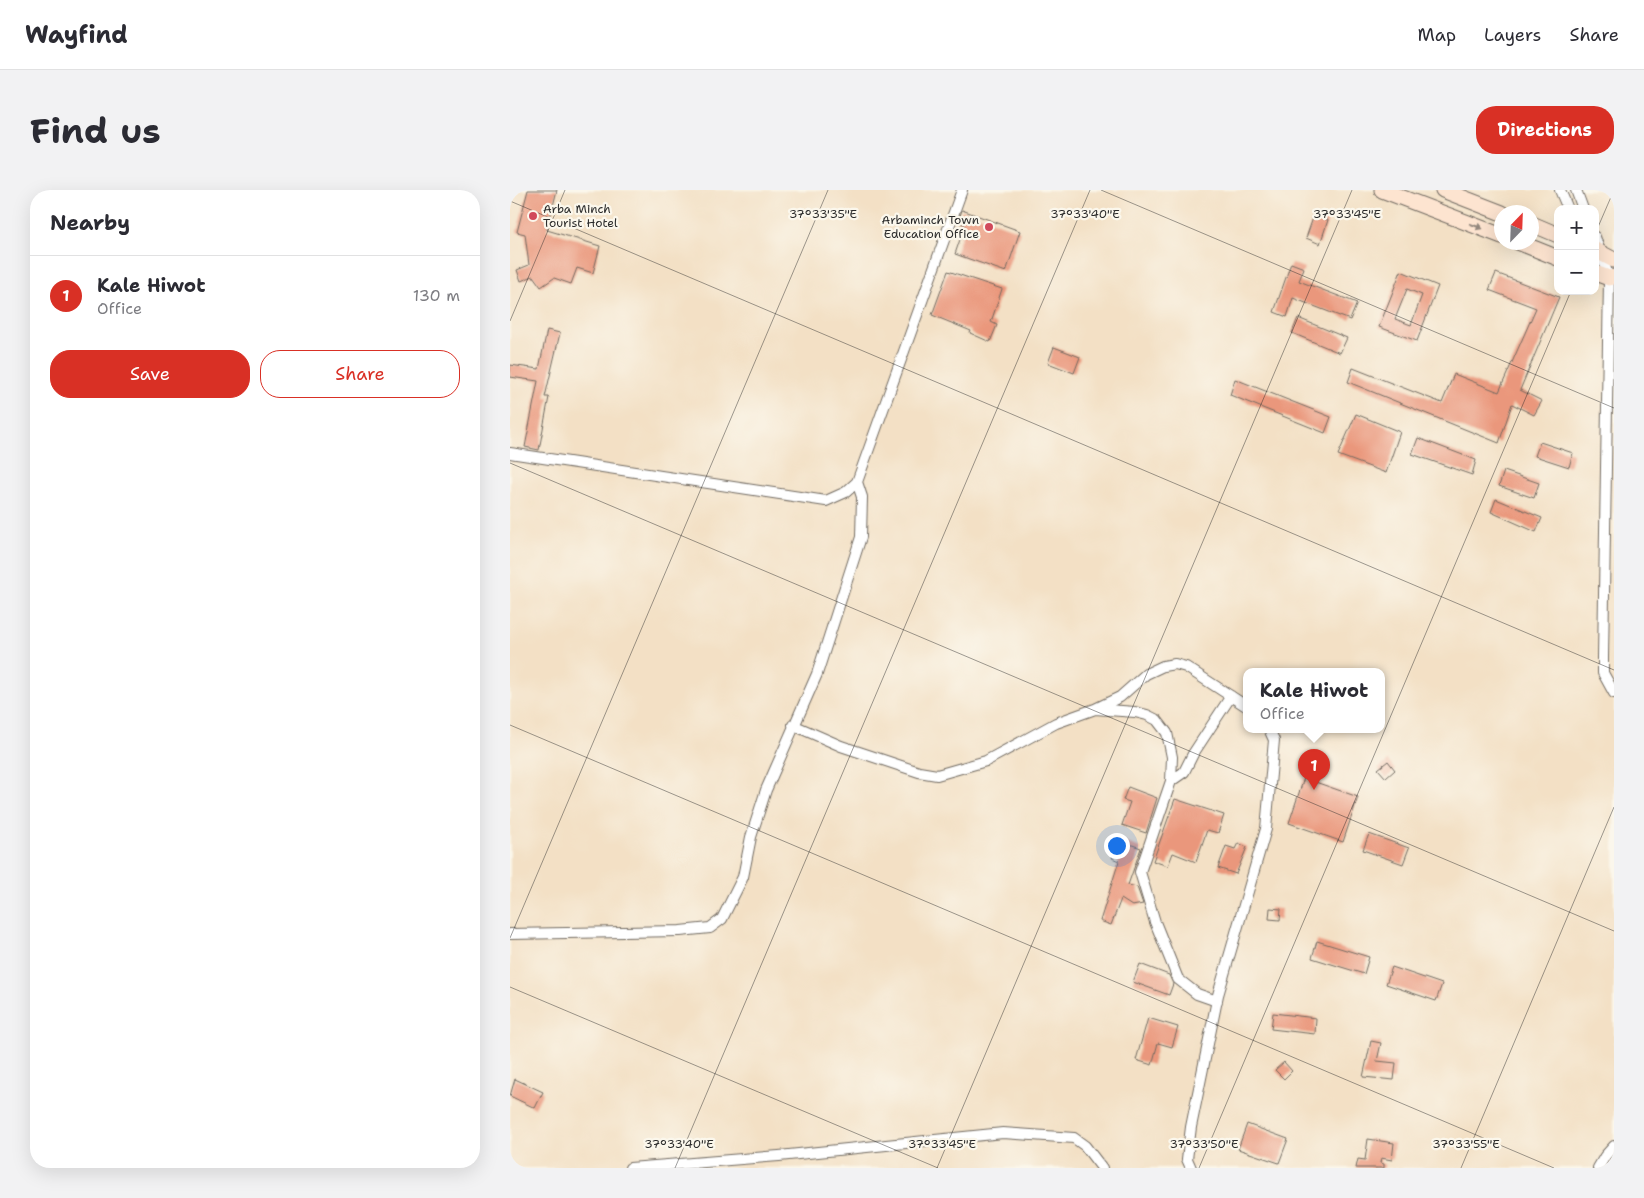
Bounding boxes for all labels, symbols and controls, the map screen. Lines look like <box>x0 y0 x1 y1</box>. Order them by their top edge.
text: Wayfind <box>25 19 128 51</box>
text: Map <box>1418 23 1456 47</box>
text: Layers <box>1484 23 1541 47</box>
text: Share <box>1569 23 1619 47</box>
button: Directions <box>1476 106 1614 154</box>
text: Find us <box>30 107 161 154</box>
place label: Arba Minch Tourist Hotel <box>543 201 618 231</box>
north arrow <box>1494 205 1539 250</box>
map controls <box>1554 205 1599 295</box>
button: + <box>1554 205 1599 250</box>
text: 37°33'35"E <box>789 206 857 222</box>
text: 37°33'40"E <box>1050 206 1120 222</box>
text: 37°33'45"E <box>1313 206 1381 222</box>
text: Nearby <box>50 209 130 237</box>
marker: Arba Minch Tourist Hotel <box>527 210 539 222</box>
place label: Arbaminch Town Education Office <box>882 212 979 242</box>
marker: Arbaminch Town Education Office <box>983 221 995 233</box>
one-way arrow <box>1469 223 1484 231</box>
button: − <box>1554 250 1599 295</box>
text: Kale Hiwot <box>97 273 205 298</box>
text: 1 <box>62 285 70 306</box>
text: 130 m <box>413 285 460 306</box>
text: Office <box>97 298 142 319</box>
button: Save <box>50 350 250 398</box>
button: Share <box>260 350 460 398</box>
popup <box>1243 668 1385 733</box>
text: Kale Hiwot <box>1260 678 1368 703</box>
text: Office <box>1260 703 1305 724</box>
pin: 1 <box>1298 749 1330 790</box>
your location <box>1104 833 1130 859</box>
text: 37°33'40"E <box>644 1136 714 1152</box>
text: 37°33'45"E <box>908 1136 976 1152</box>
text: 37°33'50"E <box>1170 1136 1238 1152</box>
text: 37°33'55"E <box>1432 1136 1500 1152</box>

